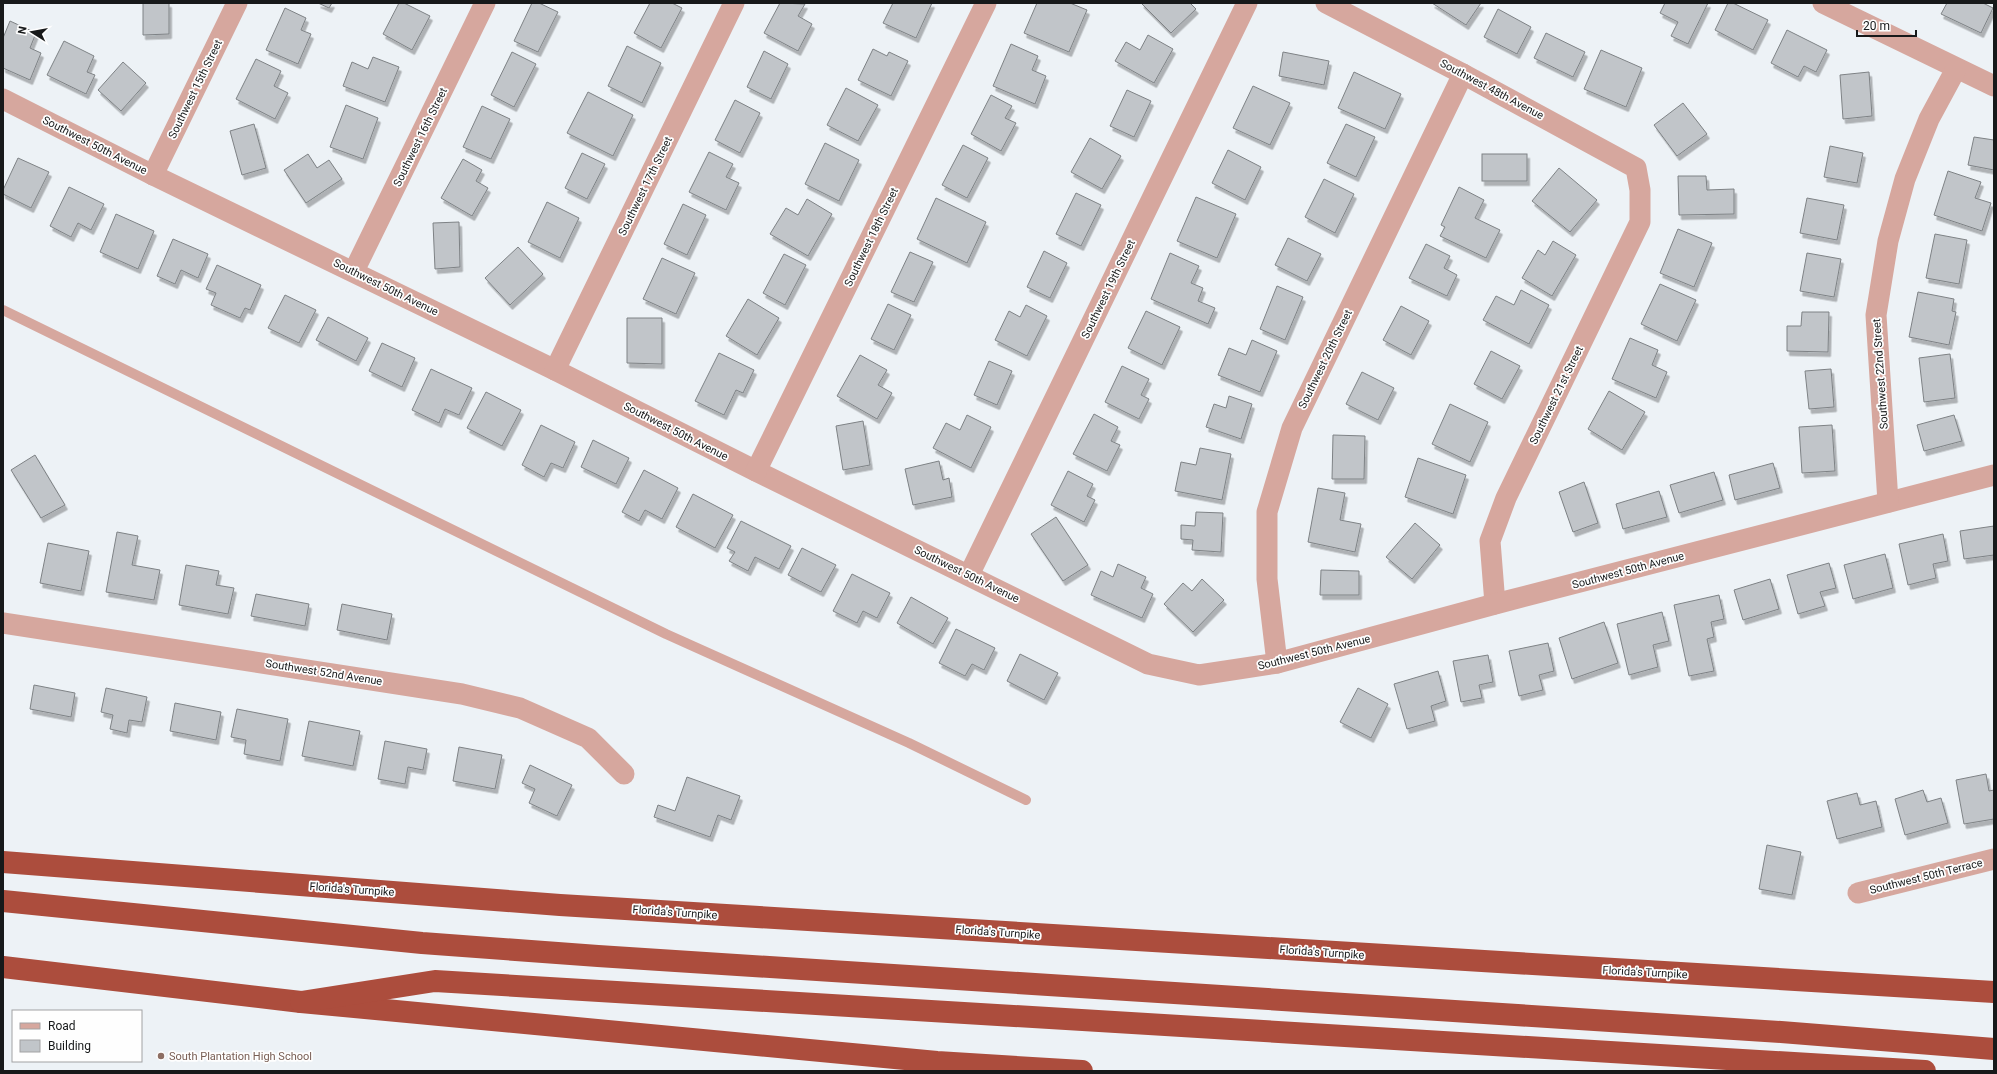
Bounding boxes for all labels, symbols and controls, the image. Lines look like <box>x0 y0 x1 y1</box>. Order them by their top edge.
north arrow <box>12 12 52 52</box>
scale bar <box>1857 12 1916 38</box>
text: 20 m <box>1863 19 1890 33</box>
text: N <box>16 25 30 35</box>
street label: Southwest 15th Street <box>166 37 225 141</box>
street label: Southwest 48th Avenue <box>1438 57 1546 122</box>
street label: Southwest 16th Street <box>391 85 450 189</box>
street label: Southwest 50th Avenue <box>40 113 149 177</box>
street label: Southwest 17th Street <box>616 134 675 238</box>
street label: Southwest 18th Street <box>842 185 901 289</box>
street label: Southwest 19th Street <box>1079 237 1138 341</box>
street label: Southwest 50th Avenue <box>331 256 441 319</box>
street label: Southwest 20th Street <box>1296 307 1355 411</box>
street label: Southwest 22nd Street <box>1870 318 1891 430</box>
street label: Southwest 21st Street <box>1527 343 1586 447</box>
street label: Southwest 50th Avenue <box>621 399 730 463</box>
street label: Southwest 50th Avenue <box>912 543 1022 606</box>
street label: Southwest 50th Avenue <box>1571 549 1686 592</box>
street label: Southwest 50th Avenue <box>1257 632 1372 673</box>
street label: Southwest 52nd Avenue <box>265 657 383 688</box>
street label: Southwest 50th Terrace <box>1868 856 1984 897</box>
street label: Florida's Turnpike <box>309 880 395 899</box>
street label: Florida's Turnpike <box>632 903 718 922</box>
street label: Florida's Turnpike <box>955 923 1041 942</box>
street label: Florida's Turnpike <box>1279 943 1365 962</box>
street label: Florida's Turnpike <box>1602 964 1688 981</box>
legend <box>12 1010 142 1062</box>
text: Road <box>48 1019 76 1033</box>
text: Building <box>48 1039 91 1053</box>
place label: South Plantation High School <box>169 1050 312 1063</box>
marker: South Plantation High School <box>156 1051 166 1061</box>

